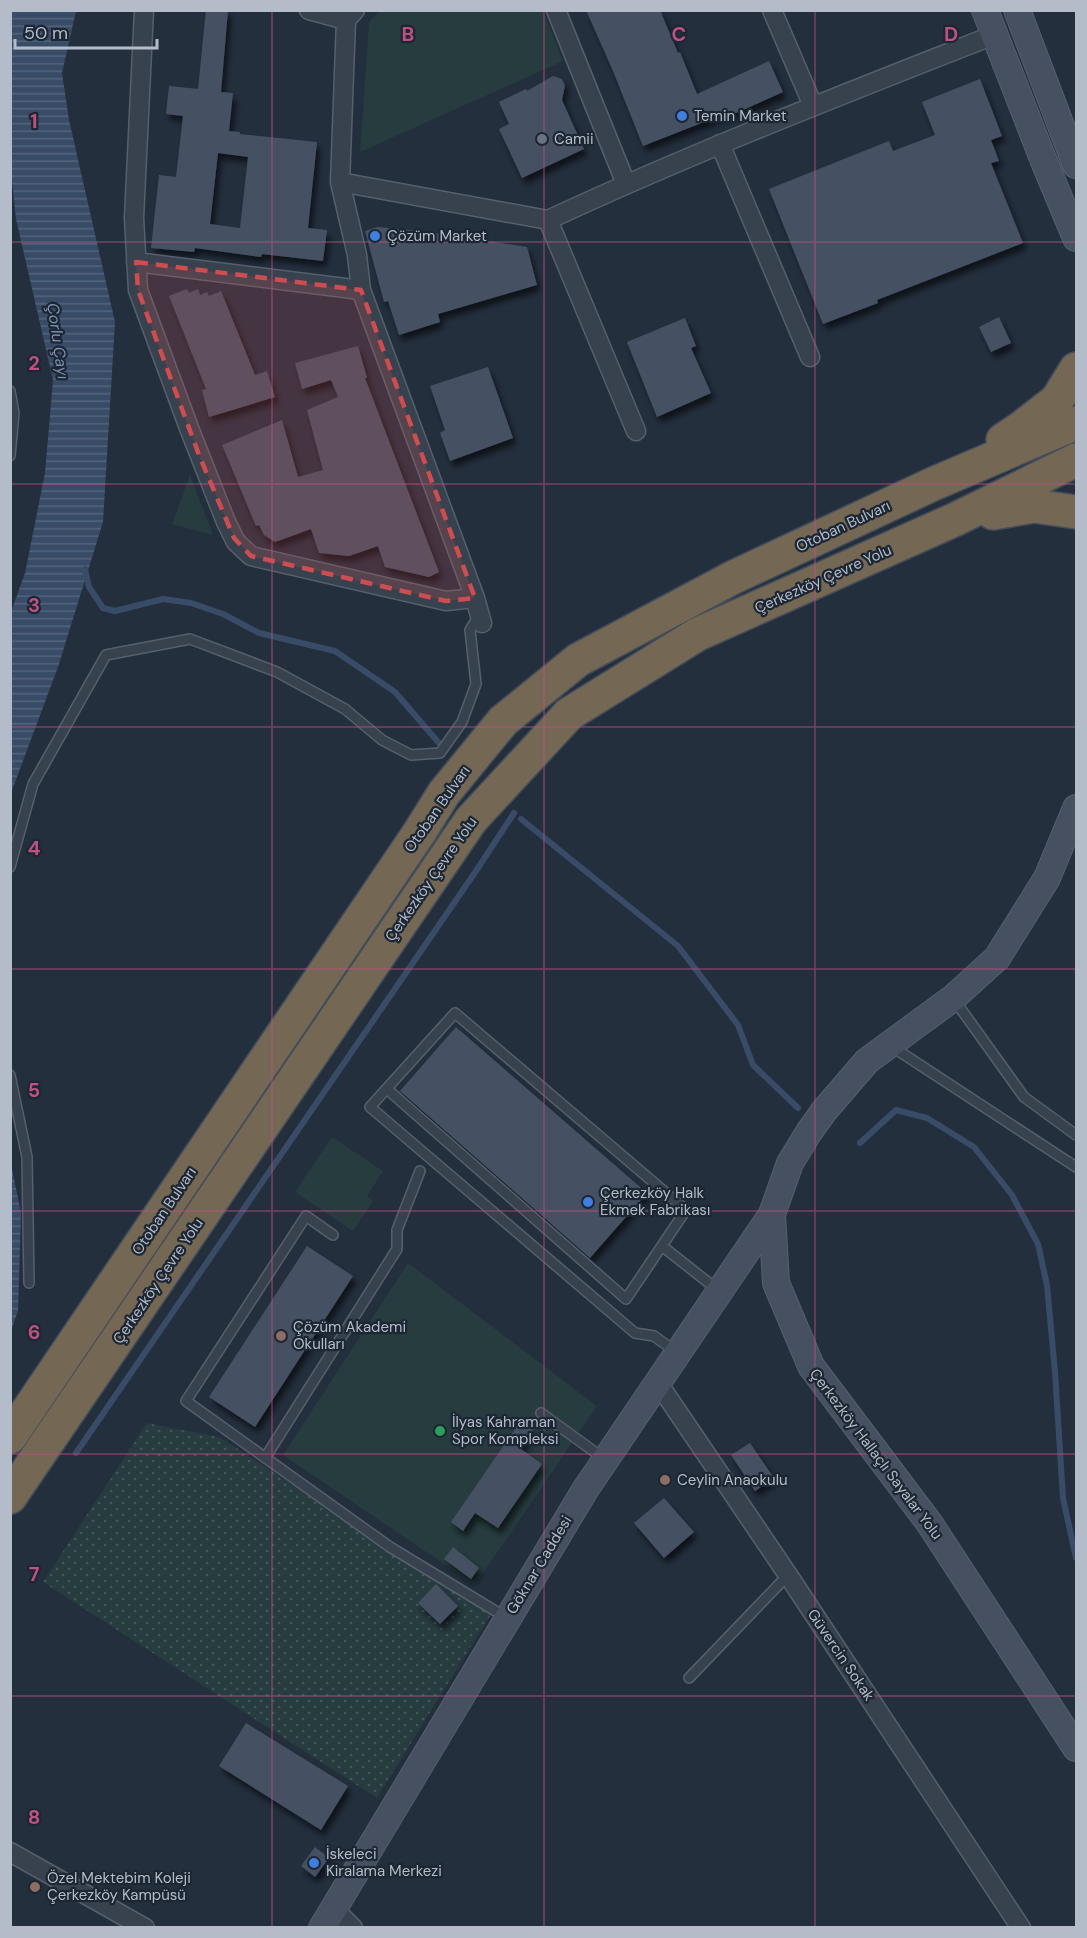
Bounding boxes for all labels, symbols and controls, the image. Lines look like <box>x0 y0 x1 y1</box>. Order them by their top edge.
scale bar <box>15 12 158 50</box>
text: 50 m <box>24 21 68 45</box>
text: B <box>402 21 414 47</box>
text: C <box>672 21 686 47</box>
text: D <box>944 21 958 47</box>
place label: Temin Market <box>694 106 787 126</box>
text: 1 <box>30 108 38 134</box>
marker: Temin Market <box>675 109 689 123</box>
place label: Camii <box>554 129 593 149</box>
marker: Camii <box>535 132 549 146</box>
place label: Çözüm Market <box>387 226 487 246</box>
marker: Çözüm Market <box>368 229 382 243</box>
water label: Çorlu Çayı <box>42 302 74 381</box>
text: 2 <box>28 350 40 376</box>
street label: Otoban Bulvarı <box>793 495 893 557</box>
street label: Çerkezköy Çevre Yolu <box>751 540 895 618</box>
text: 3 <box>28 592 40 618</box>
street label: Otoban Bulvarı <box>400 762 474 856</box>
street label: Çerkezköy Çevre Yolu <box>380 813 482 945</box>
text: 4 <box>28 835 41 861</box>
text: 5 <box>28 1077 40 1103</box>
street label: Otoban Bulvarı <box>127 1163 201 1259</box>
place label: Çerkezköy Halk Ekmek Fabrikası <box>600 1183 710 1220</box>
marker: Çerkezköy Halk Ekmek Fabrikası <box>581 1195 595 1209</box>
street label: Çerkezköy Çevre Yolu <box>108 1214 208 1348</box>
place label: Çözüm Akademi Okulları <box>293 1317 406 1354</box>
text: 6 <box>28 1319 40 1345</box>
marker: Çözüm Akademi Okulları <box>274 1329 288 1343</box>
street label: Çerkezköy Hallaçlı Sayalar Yolu <box>805 1364 947 1544</box>
place label: İlyas Kahraman Spor Kompleksi <box>452 1412 559 1449</box>
marker: İlyas Kahraman Spor Kompleksi <box>433 1424 447 1438</box>
place label: Ceylin Anaokulu <box>677 1470 788 1490</box>
marker: Ceylin Anaokulu <box>658 1473 672 1487</box>
street label: Göknar Caddesi <box>502 1512 576 1618</box>
text: 7 <box>29 1561 40 1587</box>
street label: Güvercin Sokak <box>803 1605 879 1705</box>
text: 8 <box>28 1804 40 1830</box>
place label: İskeleci Kiralama Merkezi <box>326 1844 442 1881</box>
marker: İskeleci Kiralama Merkezi <box>307 1856 321 1870</box>
place label: Özel Mektebim Koleji Çerkezköy Kampüsü <box>47 1868 191 1905</box>
marker: Özel Mektebim Koleji Çerkezköy Kampüsü <box>28 1880 42 1894</box>

